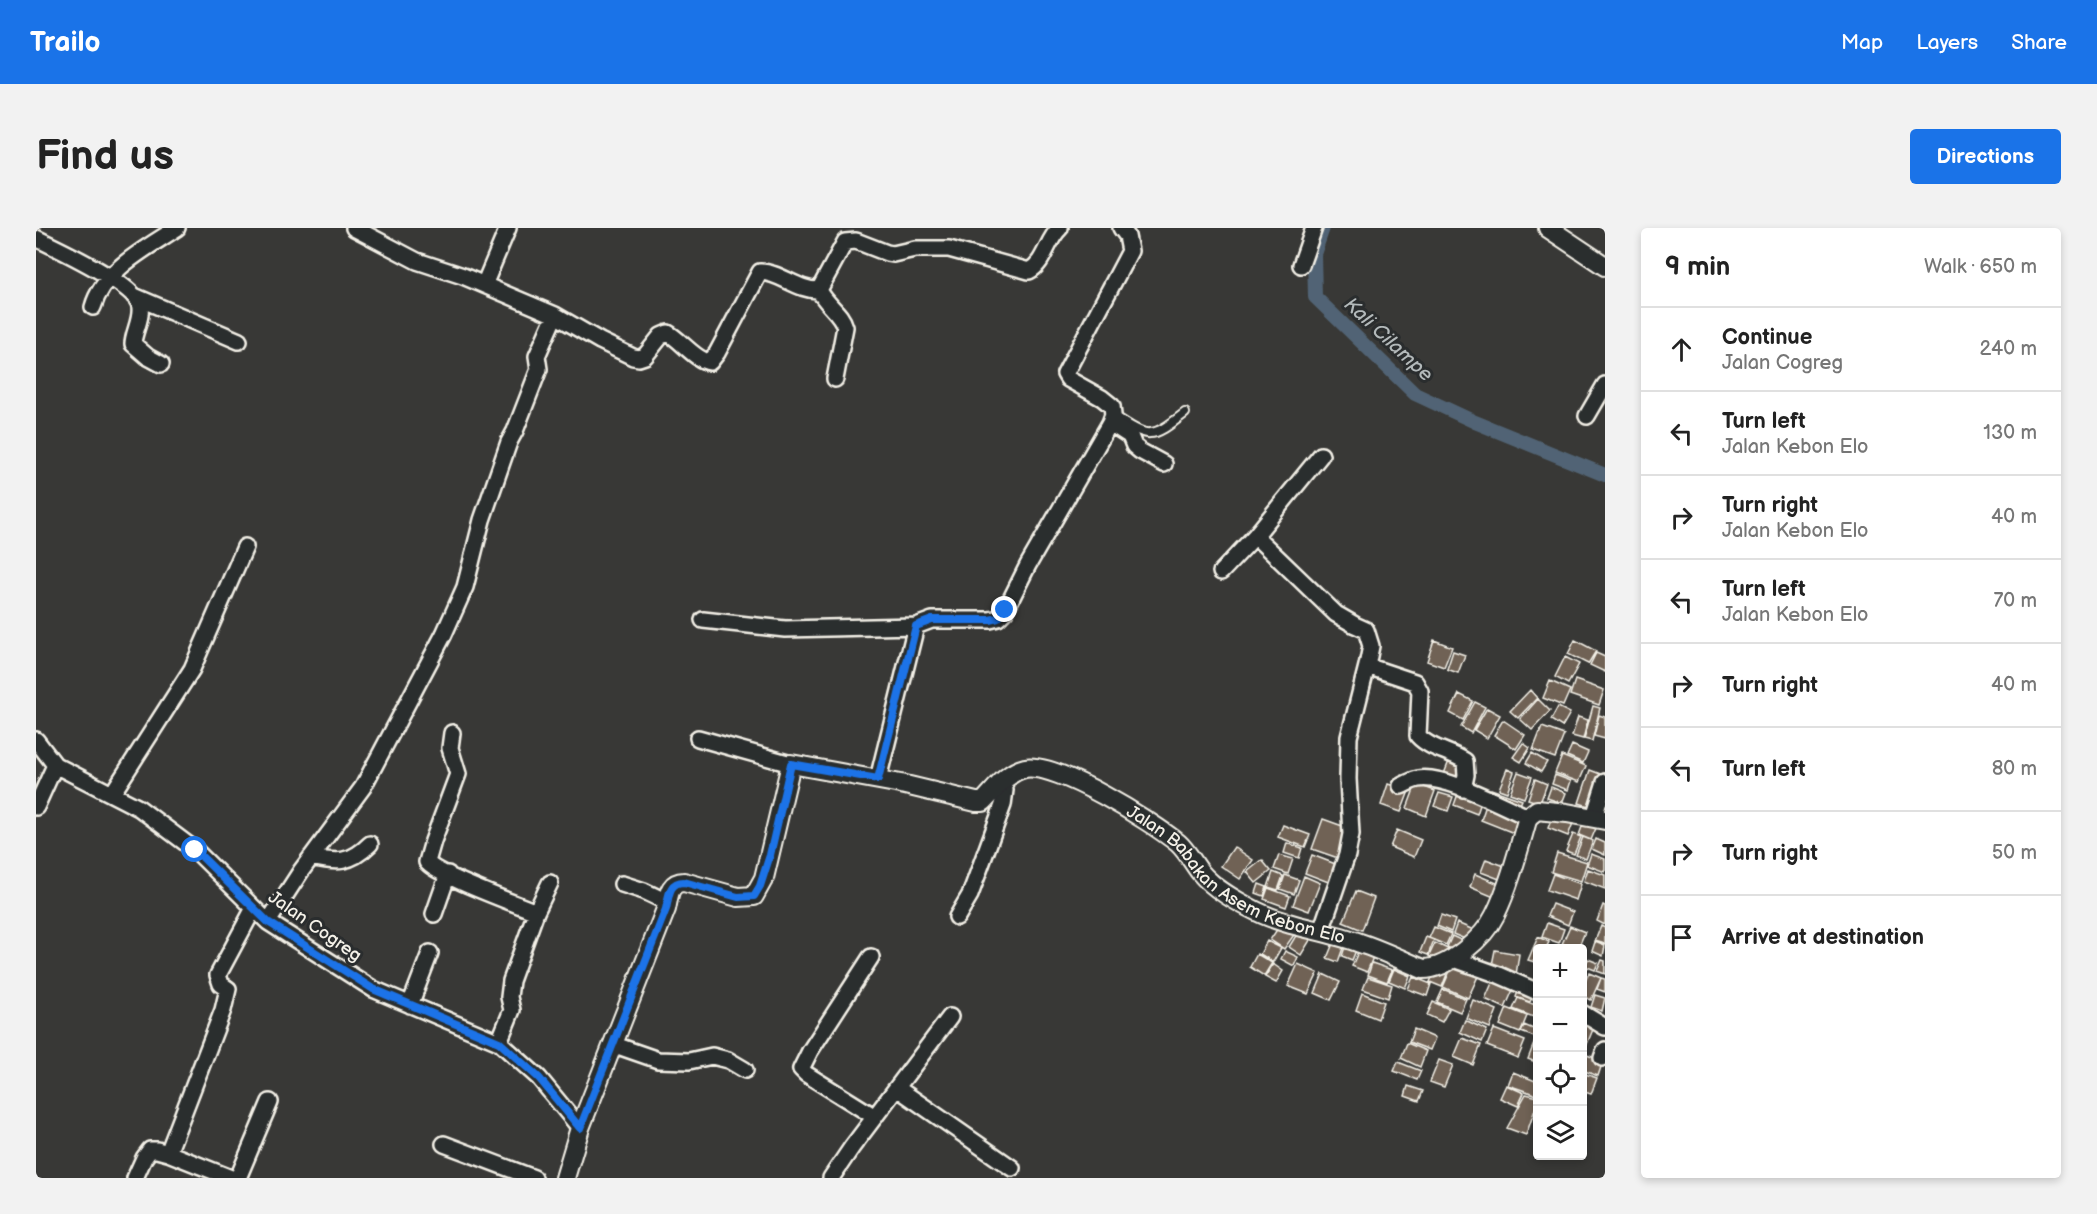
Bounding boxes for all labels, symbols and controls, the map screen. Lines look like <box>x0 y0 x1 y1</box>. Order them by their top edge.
text: Trailo <box>30 26 101 59</box>
text: Map <box>1841 30 1883 55</box>
text: Layers <box>1916 30 1978 55</box>
text: Share <box>2011 30 2067 55</box>
button: Directions <box>1910 129 2061 184</box>
text: Find us <box>36 131 174 182</box>
text: 9 min <box>1665 252 1730 283</box>
text: Walk · 650 m <box>1924 255 2037 279</box>
water label: Kali Cilampe <box>1339 293 1438 387</box>
text: Continue <box>1722 324 1812 351</box>
icon: ahead <box>1665 333 1698 366</box>
text: 240 m <box>1980 337 2037 361</box>
text: Jalan Cogreg <box>1722 351 1843 375</box>
text: Turn left <box>1722 408 1806 435</box>
icon: left <box>1665 417 1698 450</box>
text: 130 m <box>1983 421 2037 445</box>
text: Jalan Kebon Elo <box>1722 435 1868 459</box>
text: Turn right <box>1722 492 1818 519</box>
icon: right <box>1665 501 1698 534</box>
text: 40 m <box>1991 505 2037 529</box>
text: Jalan Kebon Elo <box>1722 519 1868 543</box>
text: Turn left <box>1722 576 1806 603</box>
icon: left <box>1665 585 1698 618</box>
text: 70 m <box>1993 589 2037 613</box>
route end <box>991 596 1017 622</box>
text: Jalan Kebon Elo <box>1722 603 1868 627</box>
icon: right <box>1665 669 1698 702</box>
text: Turn right <box>1722 672 1818 699</box>
text: 40 m <box>1991 673 2037 697</box>
icon: left <box>1665 753 1698 786</box>
text: Turn left <box>1722 756 1806 783</box>
text: 80 m <box>1992 757 2037 781</box>
street label: Jalan Babakan Asem Kebon Elo <box>1123 801 1348 948</box>
route start <box>181 836 207 862</box>
icon: right <box>1665 837 1698 870</box>
text: Turn right <box>1722 840 1818 867</box>
text: 50 m <box>1992 841 2037 865</box>
street label: Jalan Cogreg <box>264 887 365 966</box>
icon: arrive <box>1665 921 1698 954</box>
text: Arrive at destination <box>1722 924 1924 951</box>
map controls <box>1533 944 1587 1160</box>
button: + <box>1533 944 1587 998</box>
button: − <box>1533 998 1587 1052</box>
button: locate <box>1533 1052 1587 1106</box>
button: layers <box>1533 1106 1587 1160</box>

